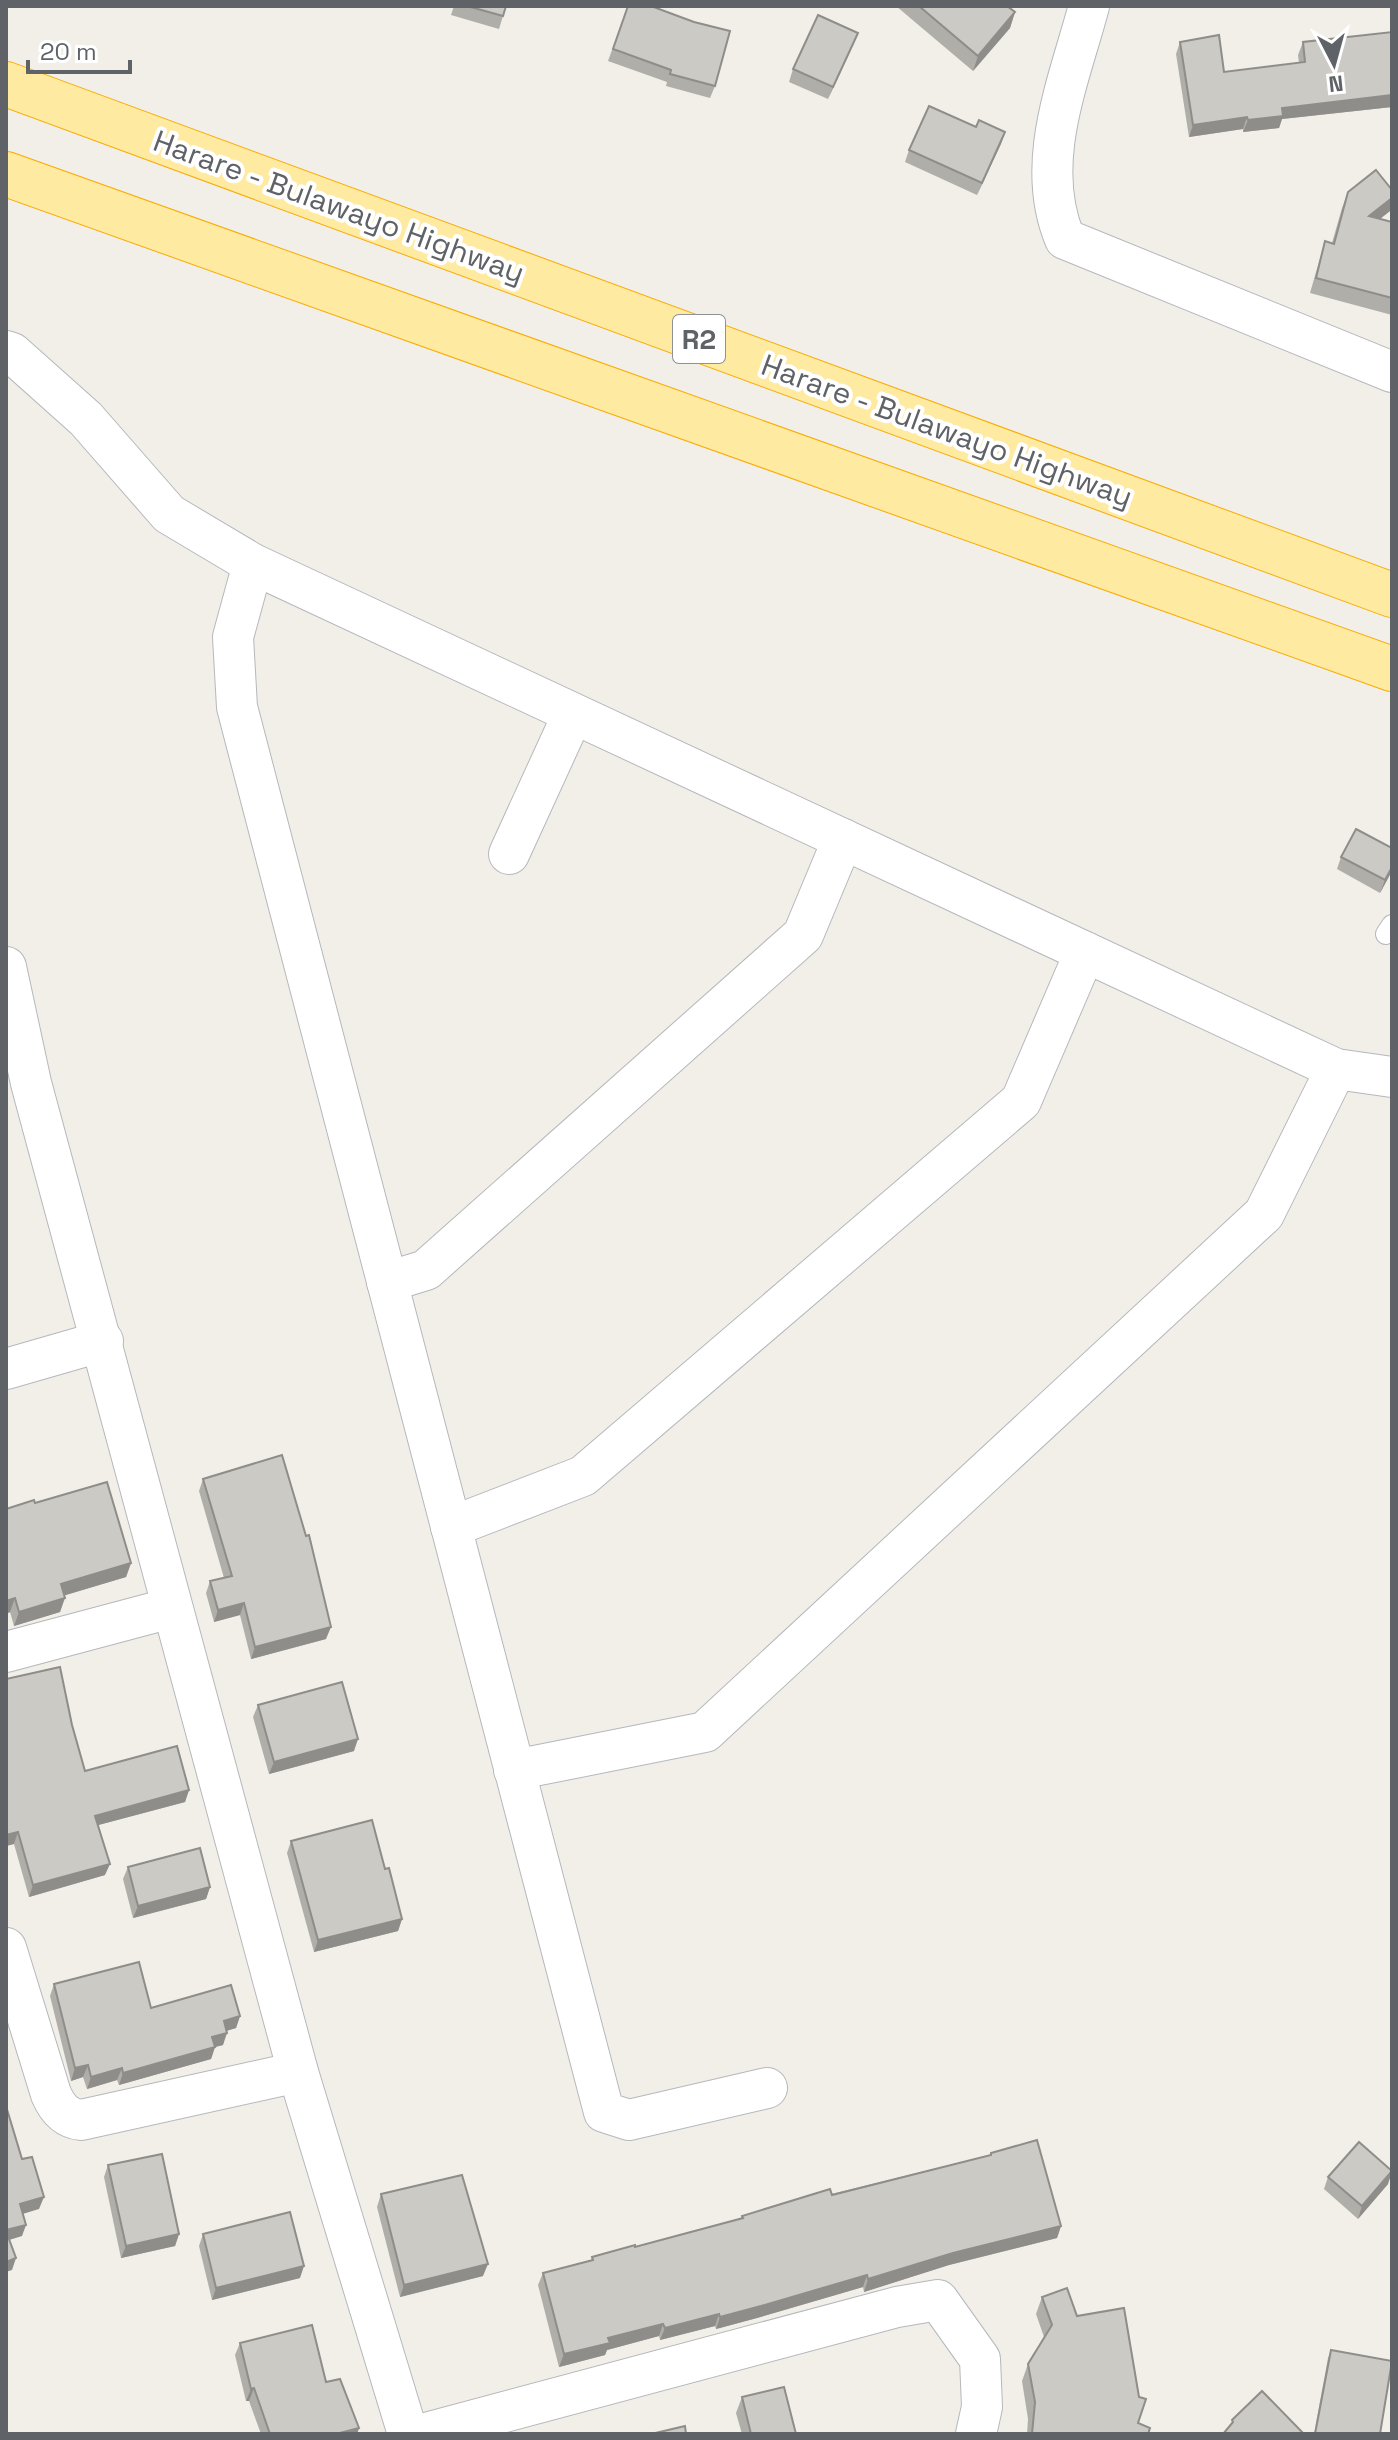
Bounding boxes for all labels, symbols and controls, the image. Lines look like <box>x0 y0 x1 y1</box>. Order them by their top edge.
scale bar <box>28 24 130 74</box>
north arrow <box>1294 24 1374 104</box>
text: 20 m <box>40 36 97 67</box>
text: N <box>1327 69 1345 99</box>
street label: Harare - Bulawayo Highway <box>148 121 530 292</box>
road number: R2 <box>673 315 725 363</box>
street label: Harare - Bulawayo Highway <box>756 345 1138 516</box>

